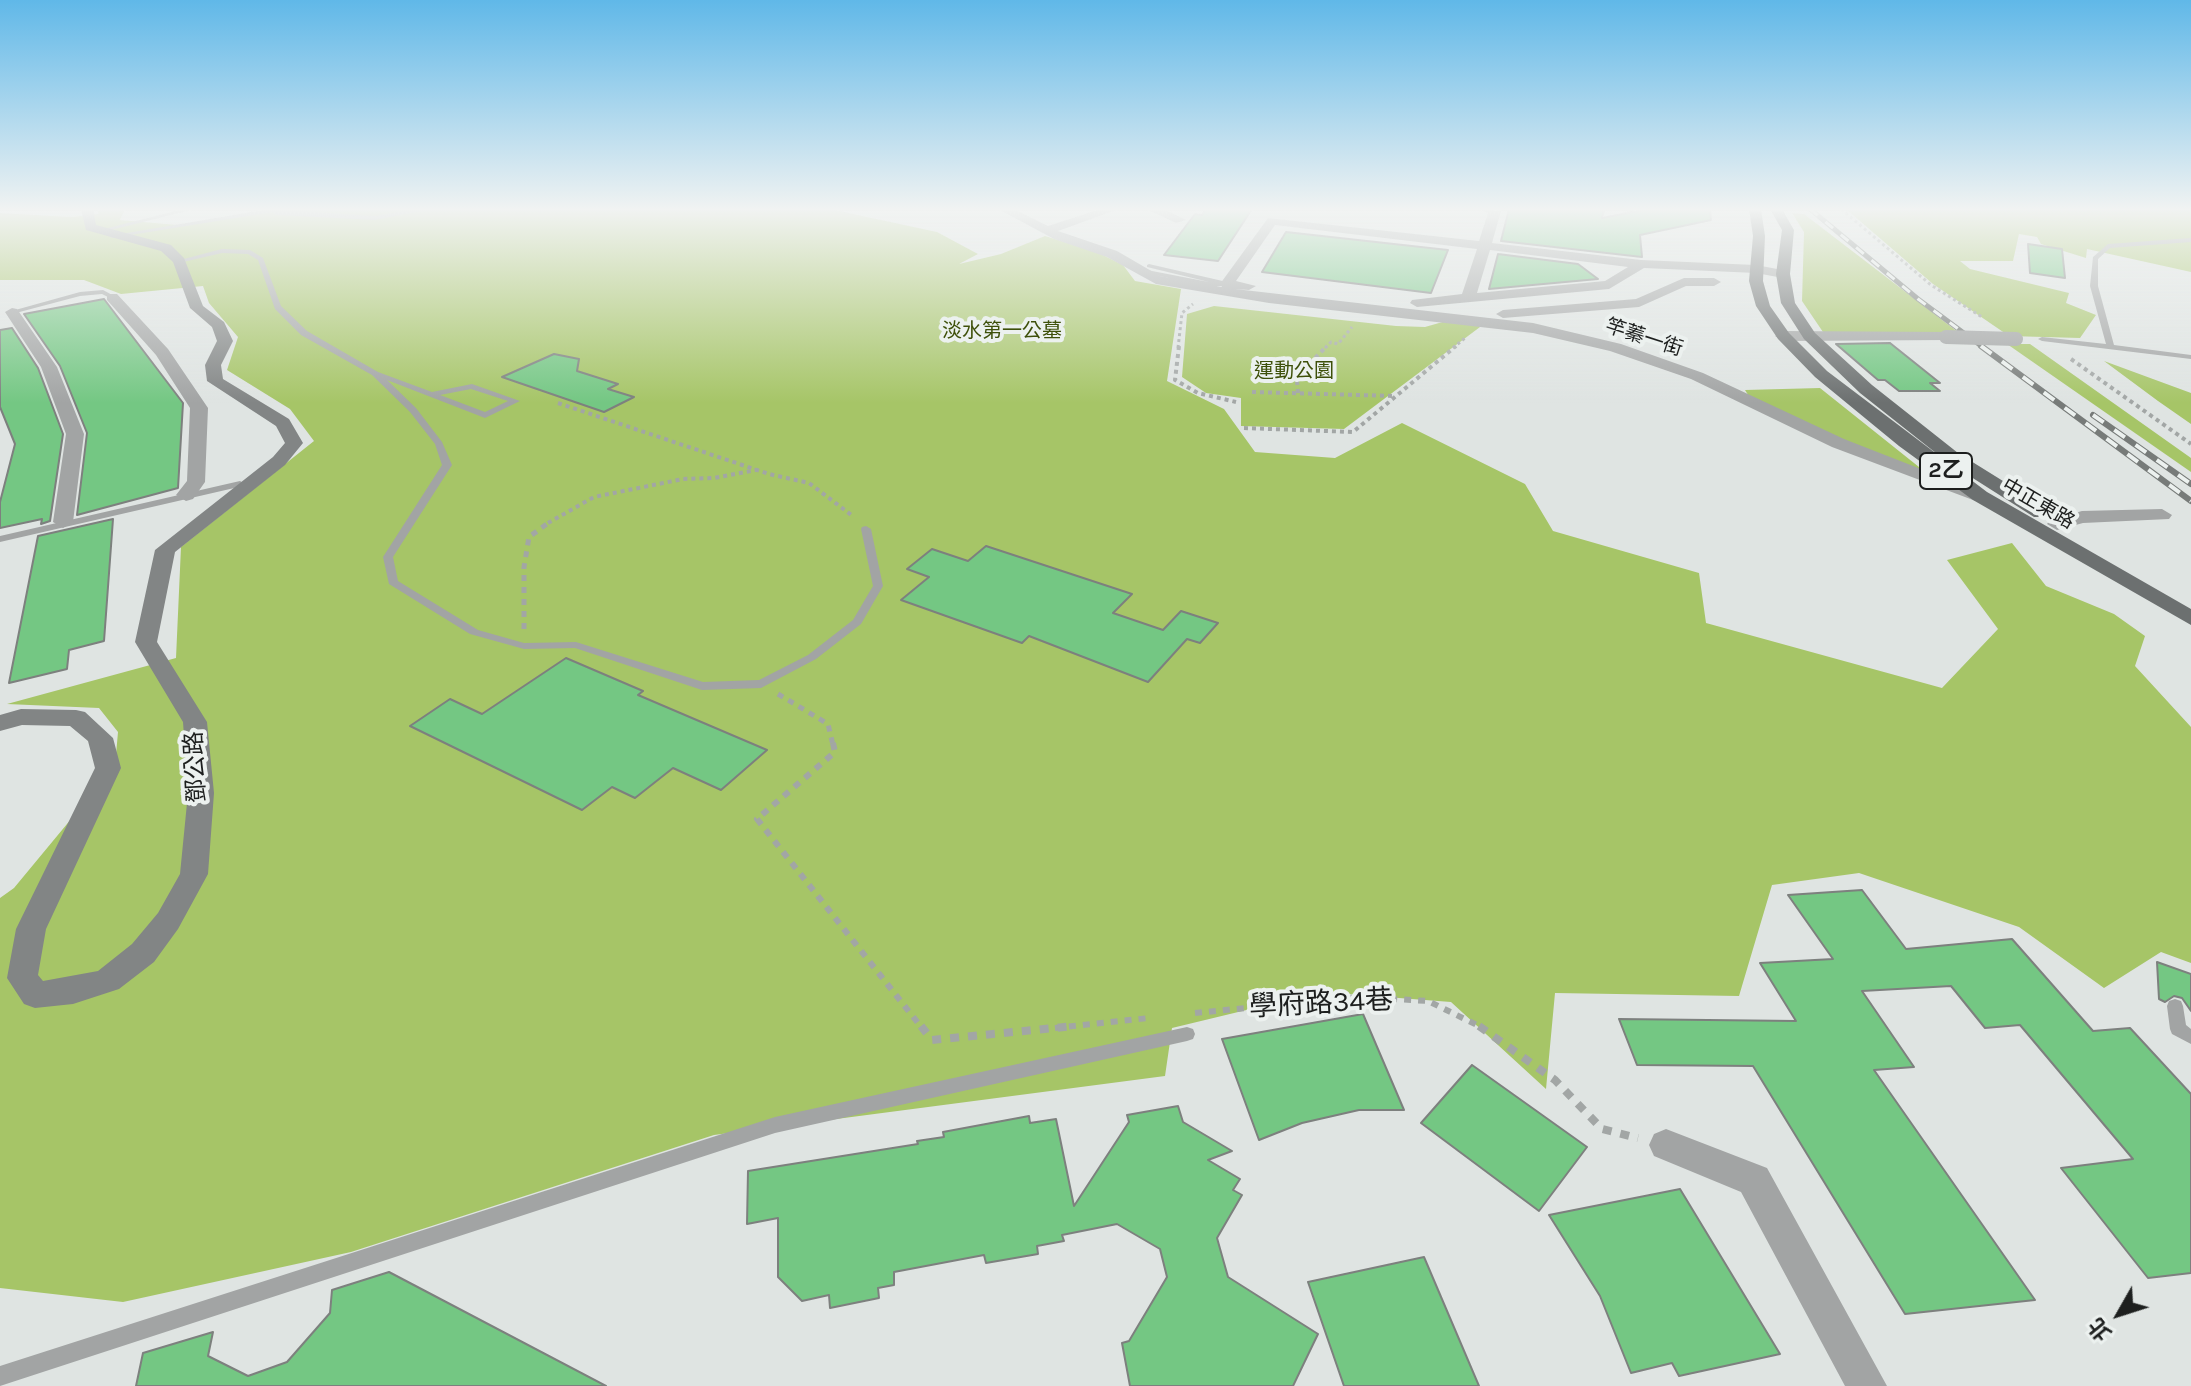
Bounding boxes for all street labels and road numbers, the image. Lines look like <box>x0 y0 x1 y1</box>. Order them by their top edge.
street label: 竿蓁一街 <box>1602 314 1686 362</box>
road number: 2乙 <box>1920 453 1972 489</box>
street label: 中正東路 <box>1997 474 2079 534</box>
street label: 鄧公路 <box>180 730 212 804</box>
street label: 學府路34巷 <box>1248 983 1394 1025</box>

